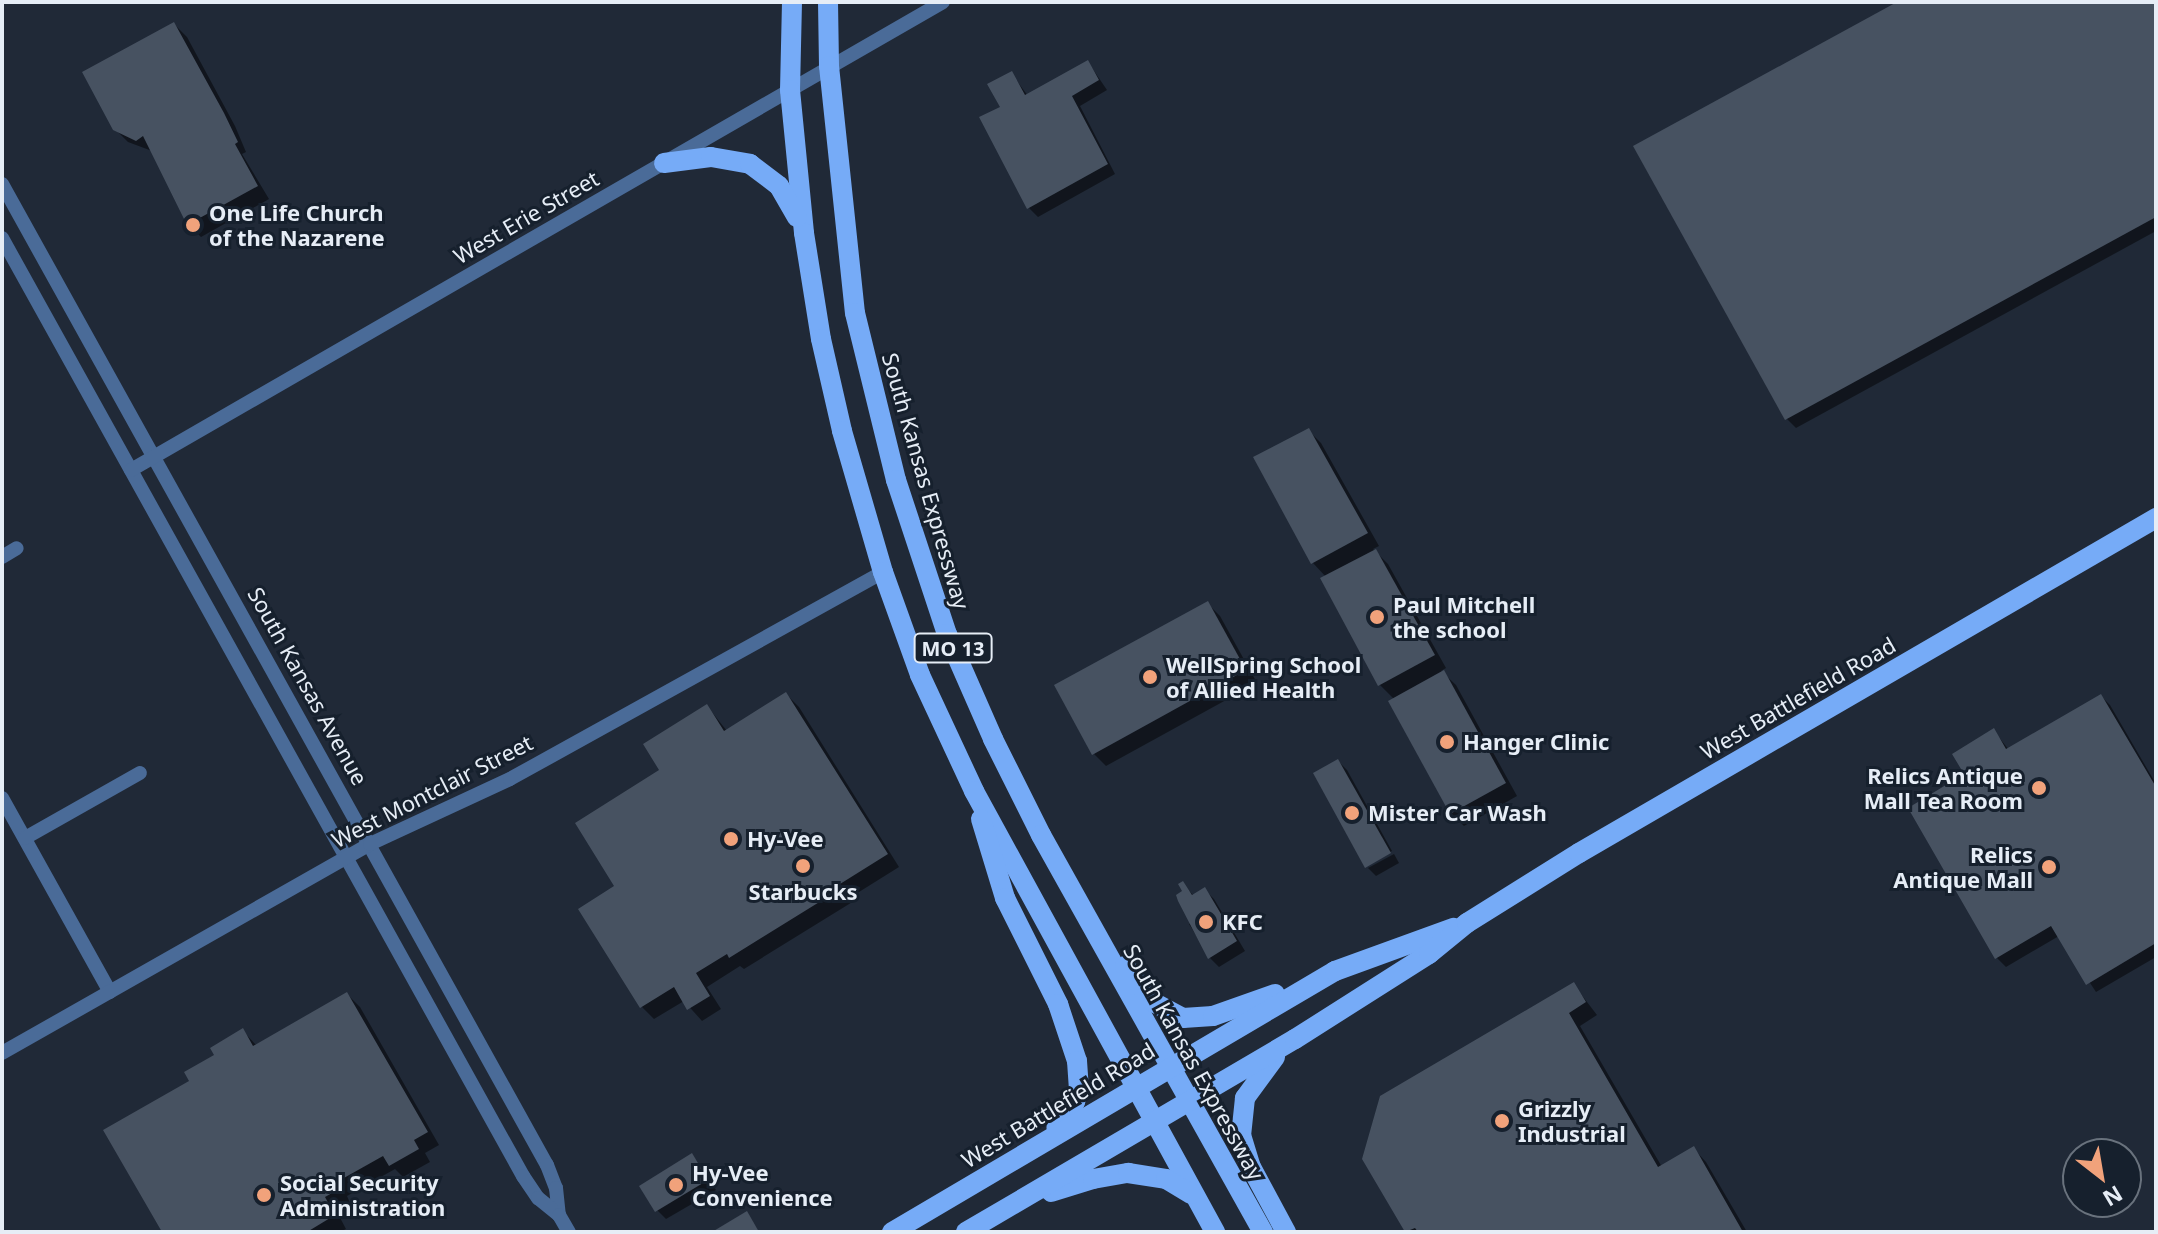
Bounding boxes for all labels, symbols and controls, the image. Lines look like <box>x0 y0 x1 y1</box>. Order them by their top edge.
street label: West Erie Street <box>449 165 603 269</box>
place label: One Life Church of the Nazarene <box>209 199 385 250</box>
marker: One Life Church of the Nazarene <box>184 216 202 234</box>
street label: South Kansas Expressway <box>877 350 975 612</box>
street label: South Kansas Avenue <box>243 582 373 790</box>
place label: Paul Mitchell the school <box>1393 591 1535 642</box>
marker: Paul Mitchell the school <box>1368 608 1386 626</box>
street label: West Battlefield Road <box>1696 631 1900 765</box>
road number: MO 13 <box>913 632 993 664</box>
place label: WellSpring School of Allied Health <box>1166 651 1361 702</box>
marker: WellSpring School of Allied Health <box>1141 668 1159 686</box>
street label: West Montclair Street <box>327 729 537 853</box>
place label: Hanger Clinic <box>1463 729 1609 755</box>
marker: Hanger Clinic <box>1438 733 1456 751</box>
place label: Relics Antique Mall Tea Room <box>1864 762 2023 814</box>
marker: Relics Antique Mall Tea Room <box>2030 779 2048 797</box>
place label: Mister Car Wash <box>1368 800 1547 826</box>
marker: Mister Car Wash <box>1343 804 1361 822</box>
place label: Hy-Vee <box>747 826 824 852</box>
marker: Hy-Vee <box>722 830 740 848</box>
place label: Relics Antique Mall <box>1893 841 2033 892</box>
marker: Starbucks <box>794 857 812 875</box>
marker: Relics Antique Mall <box>2040 858 2058 876</box>
place label: Starbucks <box>749 879 857 905</box>
place label: KFC <box>1222 909 1263 935</box>
marker: KFC <box>1197 913 1215 931</box>
street label: South Kansas Expressway <box>1118 940 1270 1184</box>
street label: West Battlefield Road <box>957 1037 1159 1173</box>
place label: Grizzly Industrial <box>1518 1095 1626 1146</box>
marker: Grizzly Industrial <box>1493 1112 1511 1130</box>
north arrow <box>2062 1138 2142 1218</box>
place label: Hy-Vee Convenience <box>692 1159 833 1210</box>
place label: Social Security Administration <box>280 1169 445 1220</box>
marker: Hy-Vee Convenience <box>667 1176 685 1194</box>
text: N <box>2098 1179 2129 1214</box>
marker: Social Security Administration <box>255 1186 273 1204</box>

